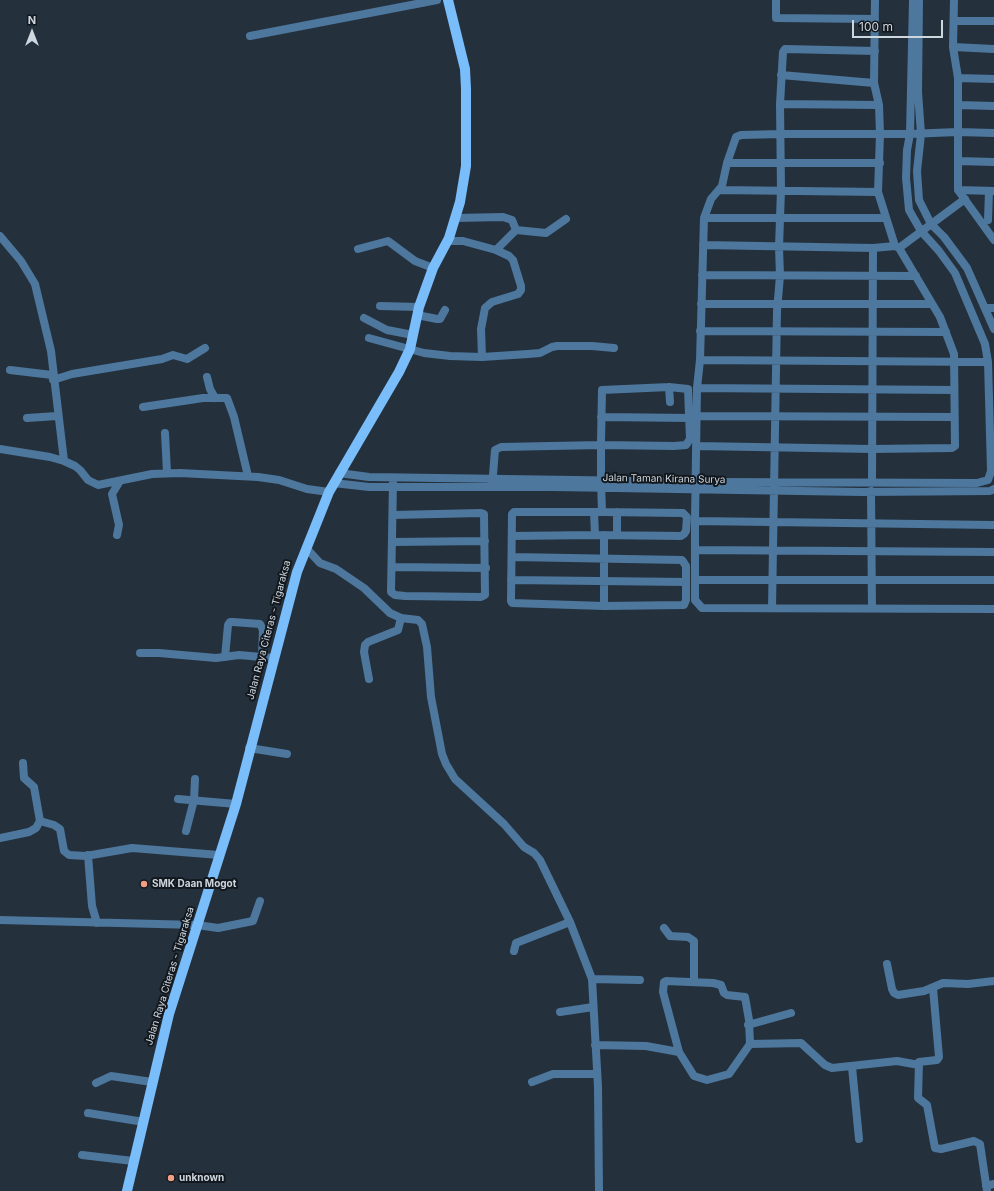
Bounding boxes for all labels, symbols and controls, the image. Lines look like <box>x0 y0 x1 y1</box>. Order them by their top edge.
north arrow <box>12 12 52 52</box>
scale bar <box>854 12 945 38</box>
text: N <box>28 13 36 27</box>
text: 100 m <box>859 19 893 34</box>
street label: Jalan Taman Kirana Surya <box>602 472 726 486</box>
street label: Jalan Raya Citeras - Tigaraksa <box>245 559 293 701</box>
place label: SMK Daan Mogot <box>152 878 236 890</box>
marker: SMK Daan Mogot <box>139 879 149 889</box>
street label: Jalan Raya Citeras - Tigaraksa <box>143 905 197 1047</box>
place label: unknown <box>179 1172 224 1184</box>
marker: unknown <box>166 1173 176 1183</box>

